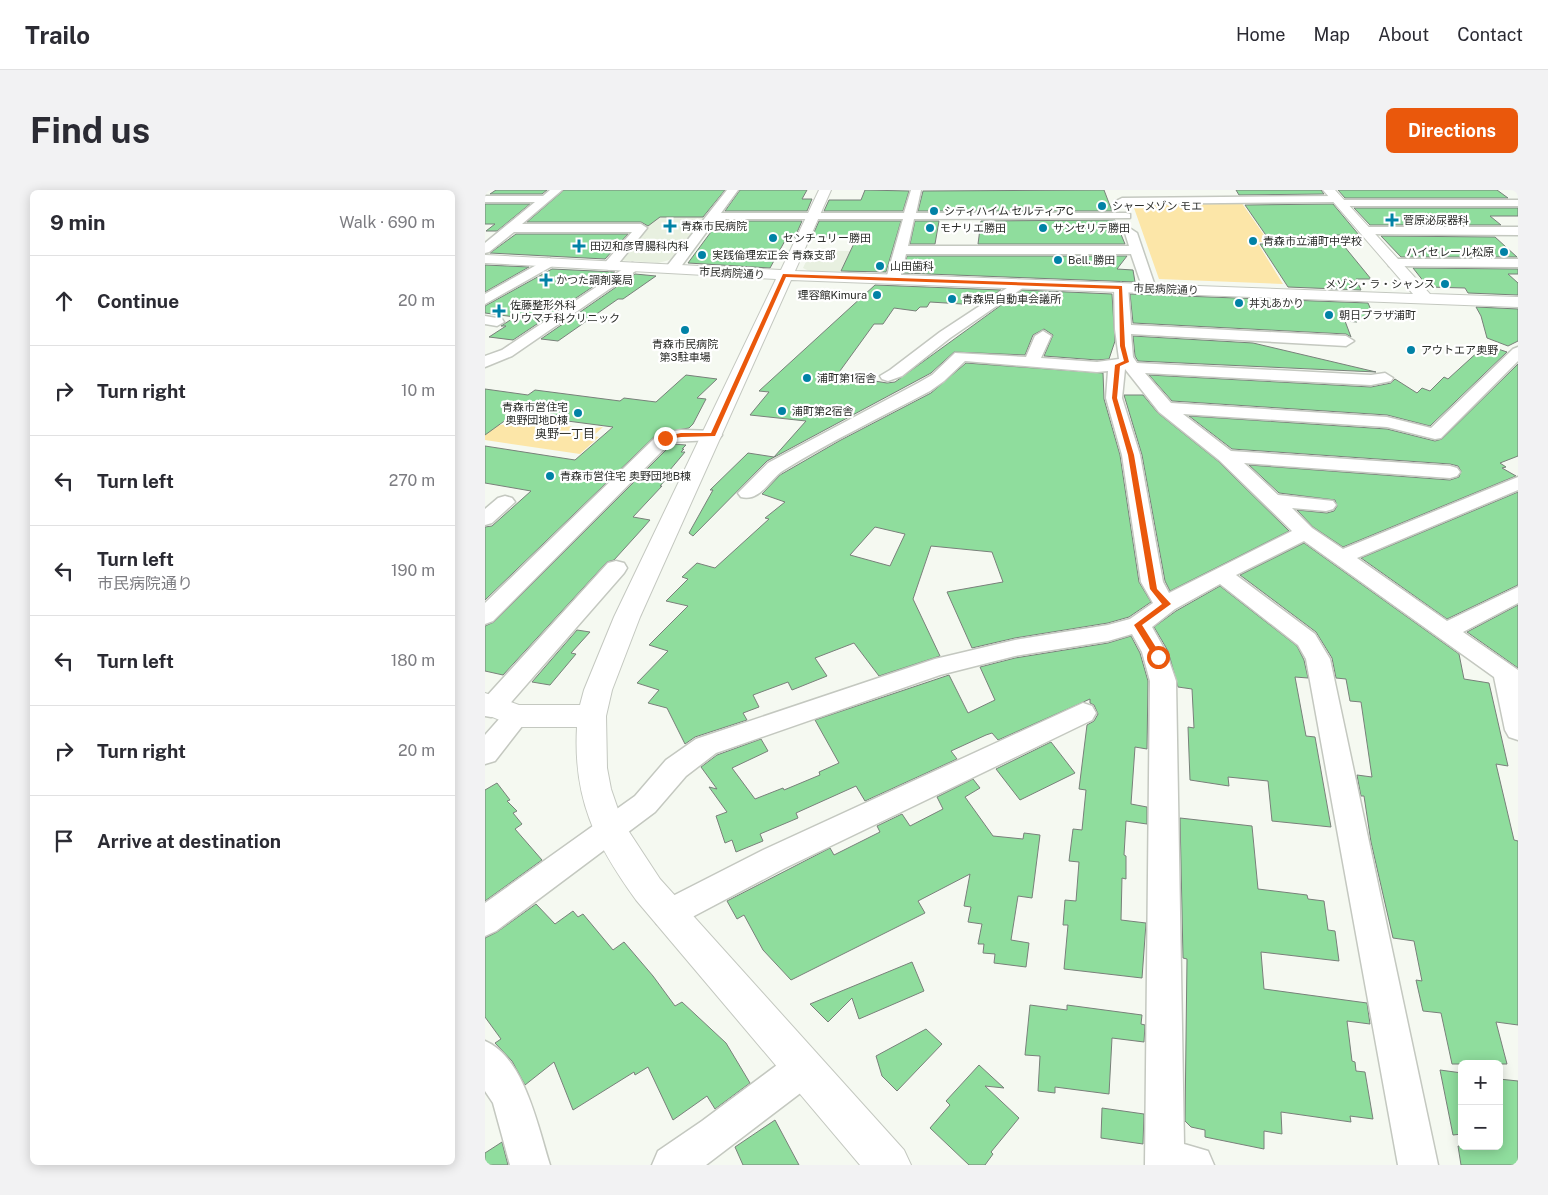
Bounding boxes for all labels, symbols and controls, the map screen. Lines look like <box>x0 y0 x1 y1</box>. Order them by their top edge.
text: Trailo <box>25 21 90 49</box>
text: Home <box>1236 24 1286 45</box>
text: Map <box>1314 24 1350 45</box>
text: About <box>1378 24 1429 45</box>
text: Contact <box>1457 24 1523 45</box>
button: Directions <box>1386 108 1518 153</box>
text: Find us <box>30 110 150 151</box>
marker: シャーメゾン モエ <box>1096 200 1108 212</box>
place label: シャーメゾン モエ <box>1112 200 1202 212</box>
marker: シティハイム セルティアC <box>928 205 940 217</box>
place label: シティハイム セルティアC <box>944 205 1074 217</box>
text: 9 min <box>50 210 106 235</box>
text: Walk · 690 m <box>339 213 435 232</box>
marker: 菅原泌尿器科 <box>1385 213 1399 227</box>
place label: 菅原泌尿器科 <box>1403 214 1469 226</box>
marker: 青森市民病院 <box>663 219 677 233</box>
place label: 青森市民病院 <box>681 220 747 232</box>
marker: モナリエ勝田 <box>924 222 936 234</box>
place label: モナリエ勝田 <box>940 222 1006 234</box>
marker: サンセリテ勝田 <box>1037 222 1049 234</box>
place label: サンセリテ勝田 <box>1053 222 1130 234</box>
marker: センチュリー勝田 <box>767 232 779 244</box>
place label: センチュリー勝田 <box>783 232 871 244</box>
marker: 青森市立浦町中学校 <box>1247 235 1259 247</box>
place label: 青森市立浦町中学校 <box>1263 235 1362 247</box>
marker: 田辺和彦胃腸科内科 <box>572 239 586 253</box>
place label: 田辺和彦胃腸科内科 <box>590 240 689 252</box>
place label: ハイセレール松原 <box>1406 246 1494 258</box>
marker: ハイセレール松原 <box>1498 246 1510 258</box>
marker: 実践倫理宏正会 青森支部 <box>696 249 708 261</box>
place label: 実践倫理宏正会 青森支部 <box>712 249 836 261</box>
marker: Bell. 勝田 <box>1052 254 1064 266</box>
place label: Bell. 勝田 <box>1068 254 1115 266</box>
marker: 山田歯科 <box>874 260 886 272</box>
place label: 山田歯科 <box>890 260 934 272</box>
street label: 市民病院通り <box>699 265 765 281</box>
marker: かつた調剤薬局 <box>540 274 552 286</box>
place label: かつた調剤薬局 <box>556 274 633 286</box>
place label: メゾン・ラ・シャンス <box>1325 278 1435 290</box>
marker: メゾン・ラ・シャンス <box>1439 278 1451 290</box>
street label: 市民病院通り <box>1133 282 1199 296</box>
icon: ahead <box>50 287 78 315</box>
place label: 理容館Kimura <box>798 289 867 301</box>
marker: 理容館Kimura <box>871 289 883 301</box>
text: Continue <box>97 290 179 312</box>
text: 20 m <box>398 291 435 310</box>
marker: 青森県自動車会議所 <box>946 293 958 305</box>
place label: 青森県自動車会議所 <box>962 293 1062 305</box>
marker: 丼丸あかり <box>1233 297 1245 309</box>
place label: 丼丸あかり <box>1249 297 1304 309</box>
place label: 佐藤整形外科 リウマチ科クリニック <box>510 299 620 324</box>
marker: 佐藤整形外科 リウマチ科クリニック <box>492 304 506 318</box>
marker: 朝日プラザ浦町 <box>1323 309 1335 321</box>
place label: 朝日プラザ浦町 <box>1339 309 1416 321</box>
marker: 青森市民病院 第3駐車場 <box>679 324 691 336</box>
place label: 青森市民病院 第3駐車場 <box>652 338 718 363</box>
marker: アウトエア奥野 <box>1405 344 1417 356</box>
place label: アウトエア奥野 <box>1421 344 1498 356</box>
marker: 浦町第1宿舎 <box>801 372 813 384</box>
place label: 浦町第1宿舎 <box>817 372 876 384</box>
icon: right <box>50 377 78 405</box>
text: Turn right <box>97 380 186 402</box>
text: 10 m <box>401 381 435 400</box>
place label: 青森市営住宅 奥野団地D棟 <box>502 401 568 426</box>
marker: 浦町第2宿舎 <box>776 405 788 417</box>
place label: 浦町第2宿舎 <box>792 405 854 417</box>
marker: 青森市営住宅 奥野団地D棟 <box>572 407 584 419</box>
district label: 奥野一丁目 <box>535 427 595 441</box>
route end <box>654 427 677 450</box>
icon: left <box>50 467 78 495</box>
text: Turn left <box>97 470 174 492</box>
marker: 青森市営住宅 奥野団地B棟 <box>544 470 556 482</box>
place label: 青森市営住宅 奥野団地B棟 <box>560 470 691 482</box>
text: 270 m <box>389 471 435 490</box>
text: Turn left <box>97 548 174 570</box>
icon: left <box>50 557 78 585</box>
text: 190 m <box>391 561 435 580</box>
text: 市民病院通り <box>97 574 193 593</box>
route start <box>1147 646 1170 669</box>
icon: left <box>50 647 78 675</box>
text: Turn left <box>97 650 174 672</box>
text: 180 m <box>391 651 435 670</box>
icon: right <box>50 737 78 765</box>
text: Turn right <box>97 740 186 762</box>
text: 20 m <box>398 741 435 760</box>
icon: arrive <box>50 827 78 855</box>
text: Arrive at destination <box>97 830 281 852</box>
map controls <box>1458 1060 1503 1150</box>
button: + <box>1458 1060 1503 1105</box>
button: − <box>1458 1105 1503 1150</box>

